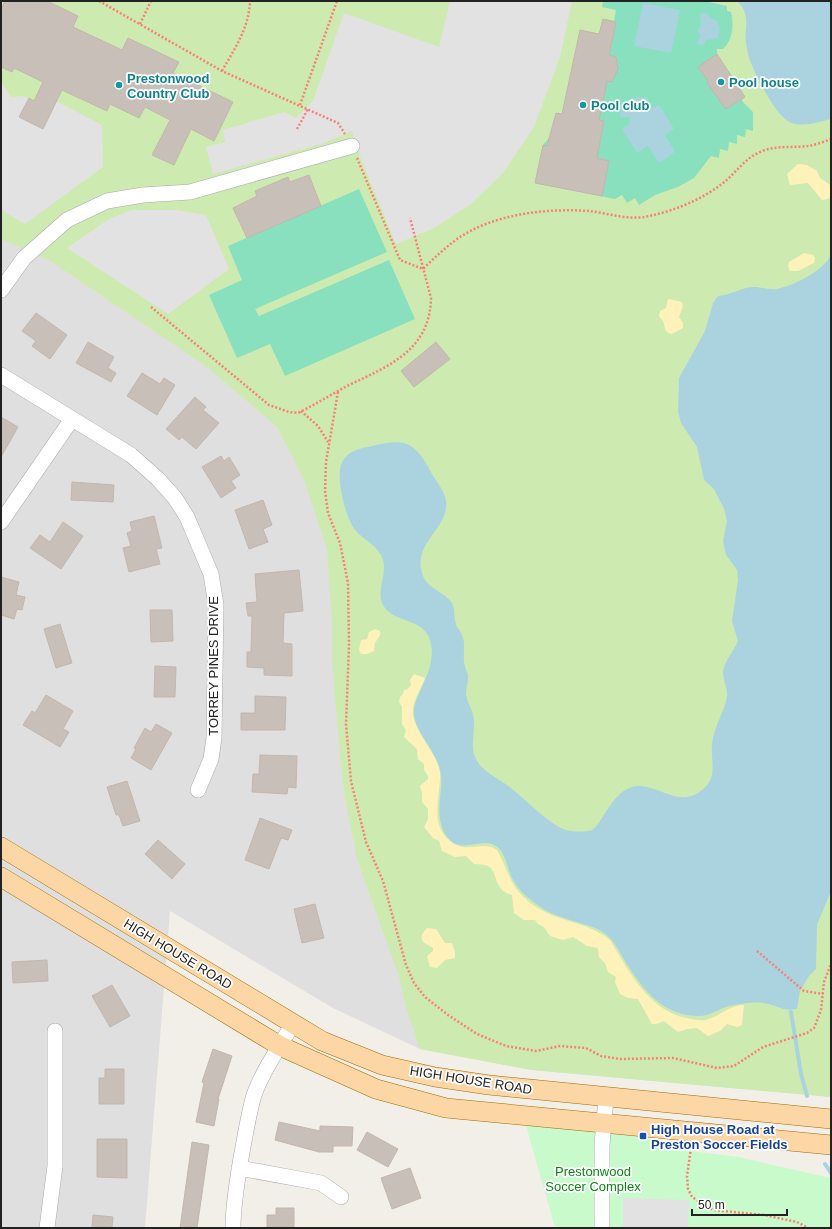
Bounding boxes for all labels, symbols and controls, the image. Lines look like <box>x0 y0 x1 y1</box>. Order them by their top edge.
place label: Prestonwood Country Club <box>127 71 209 101</box>
place label: Pool house <box>729 75 799 90</box>
marker: Pool house <box>716 77 726 87</box>
marker: Prestonwood Country Club <box>114 80 124 90</box>
place label: Pool club <box>591 98 650 113</box>
marker: Pool club <box>578 100 588 110</box>
street label: TORREY PINES DRIVE <box>206 596 221 736</box>
street label: HIGH HOUSE ROAD <box>121 916 235 992</box>
street label: HIGH HOUSE ROAD <box>409 1063 533 1097</box>
place label: High House Road at Preston Soccer Fields <box>651 1122 788 1152</box>
marker: High House Road at Preston Soccer Fields <box>638 1131 648 1141</box>
park label: Prestonwood Soccer Complex <box>545 1164 641 1194</box>
scale bar <box>692 1191 787 1217</box>
text: 50 m <box>698 1198 725 1212</box>

